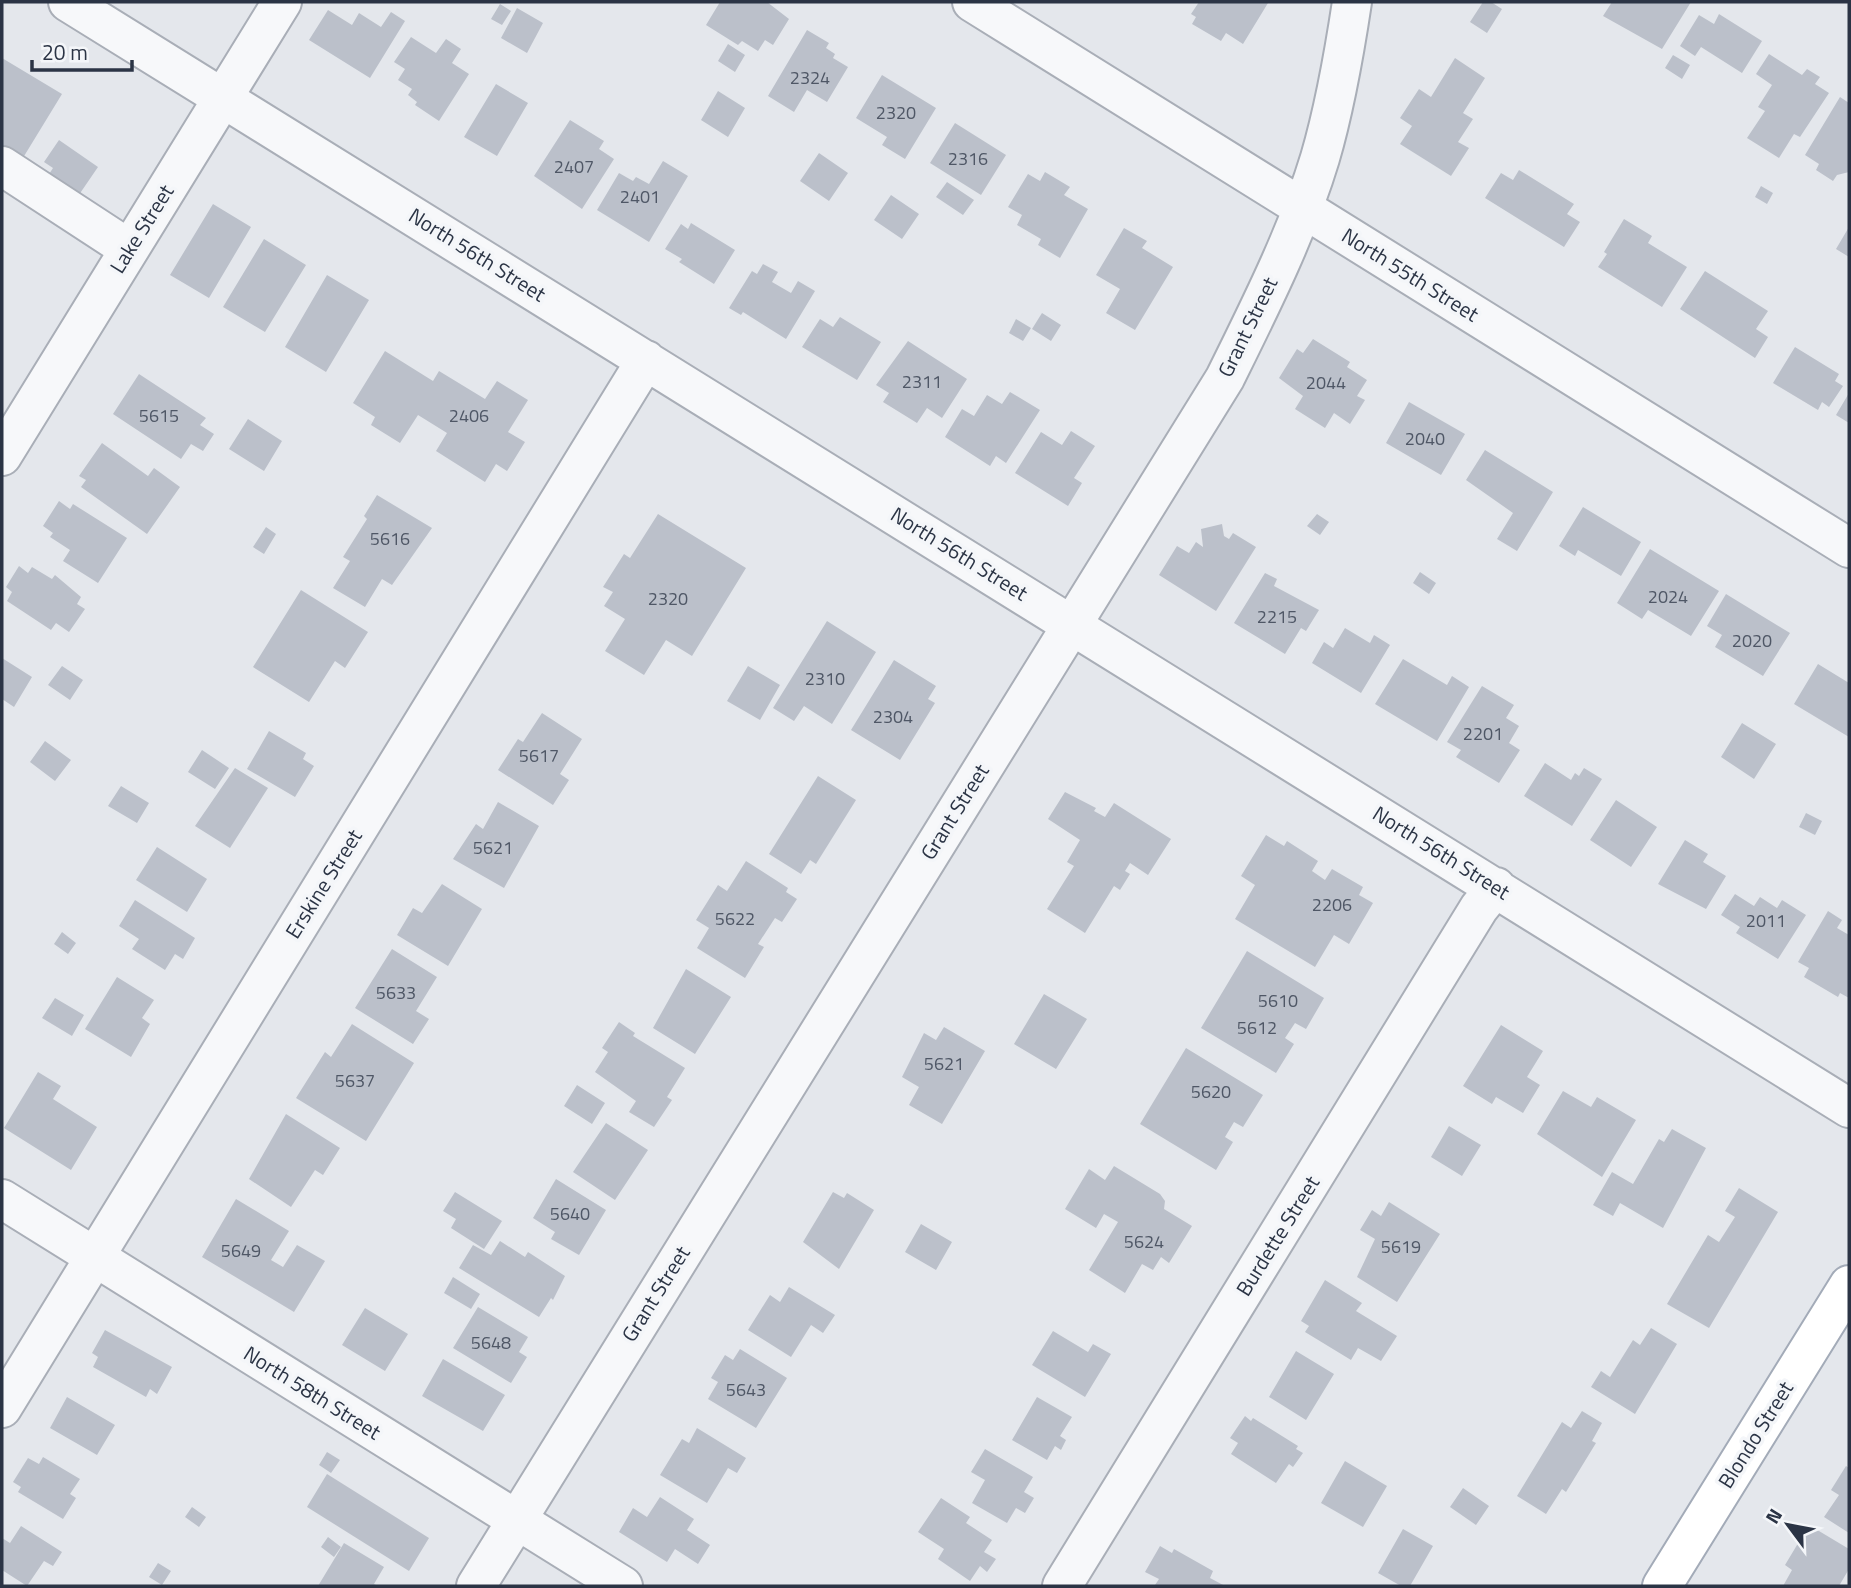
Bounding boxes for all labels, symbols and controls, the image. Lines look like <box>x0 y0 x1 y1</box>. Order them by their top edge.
scale bar <box>32 28 131 72</box>
text: 20 m <box>42 36 88 68</box>
house number: 2324 <box>790 64 830 91</box>
house number: 2320 <box>876 99 916 126</box>
house number: 2316 <box>948 145 988 172</box>
house number: 2407 <box>554 153 594 180</box>
street label: Lake Street <box>101 177 181 279</box>
house number: 2401 <box>620 183 660 210</box>
street label: North 56th Street <box>403 199 553 310</box>
street label: North 55th Street <box>1336 219 1486 330</box>
street label: Grant Street <box>1209 270 1285 382</box>
house number: 2311 <box>902 368 942 395</box>
house number: 2044 <box>1306 369 1346 396</box>
house number: 5615 <box>139 402 179 429</box>
house number: 2406 <box>449 402 489 429</box>
house number: 2040 <box>1405 425 1445 452</box>
street label: North 56th Street <box>885 498 1035 609</box>
house number: 5616 <box>370 525 410 552</box>
house number: 2024 <box>1648 583 1688 610</box>
house number: 2320 <box>648 585 688 612</box>
house number: 2215 <box>1257 603 1297 630</box>
house number: 2020 <box>1732 627 1772 654</box>
house number: 2310 <box>805 665 845 692</box>
house number: 2304 <box>873 703 913 730</box>
house number: 2201 <box>1463 720 1503 747</box>
house number: 5617 <box>519 742 559 769</box>
street label: Grant Street <box>912 757 997 866</box>
street label: North 56th Street <box>1367 797 1517 908</box>
street label: Erskine Street <box>277 822 370 945</box>
house number: 5621 <box>473 834 513 861</box>
house number: 2206 <box>1312 891 1352 918</box>
house number: 5622 <box>715 905 755 932</box>
house number: 2011 <box>1746 907 1786 934</box>
house number: 5633 <box>376 979 416 1006</box>
house number: 5610 <box>1258 987 1298 1014</box>
house number: 5612 <box>1237 1014 1277 1041</box>
house number: 5621 <box>924 1050 964 1077</box>
house number: 5637 <box>335 1067 375 1094</box>
house number: 5620 <box>1191 1078 1231 1105</box>
street label: Burdette Street <box>1227 1168 1327 1302</box>
house number: 5640 <box>550 1200 590 1227</box>
house number: 5624 <box>1124 1228 1164 1255</box>
house number: 5619 <box>1381 1233 1421 1260</box>
house number: 5649 <box>221 1237 261 1264</box>
street label: Grant Street <box>613 1239 698 1348</box>
house number: 5648 <box>471 1329 511 1356</box>
street label: North 58th Street <box>238 1337 388 1448</box>
street label: Blondo Street <box>1709 1374 1801 1494</box>
house number: 5643 <box>726 1376 766 1403</box>
north arrow <box>1753 1490 1823 1560</box>
text: N <box>1757 1502 1789 1529</box>

